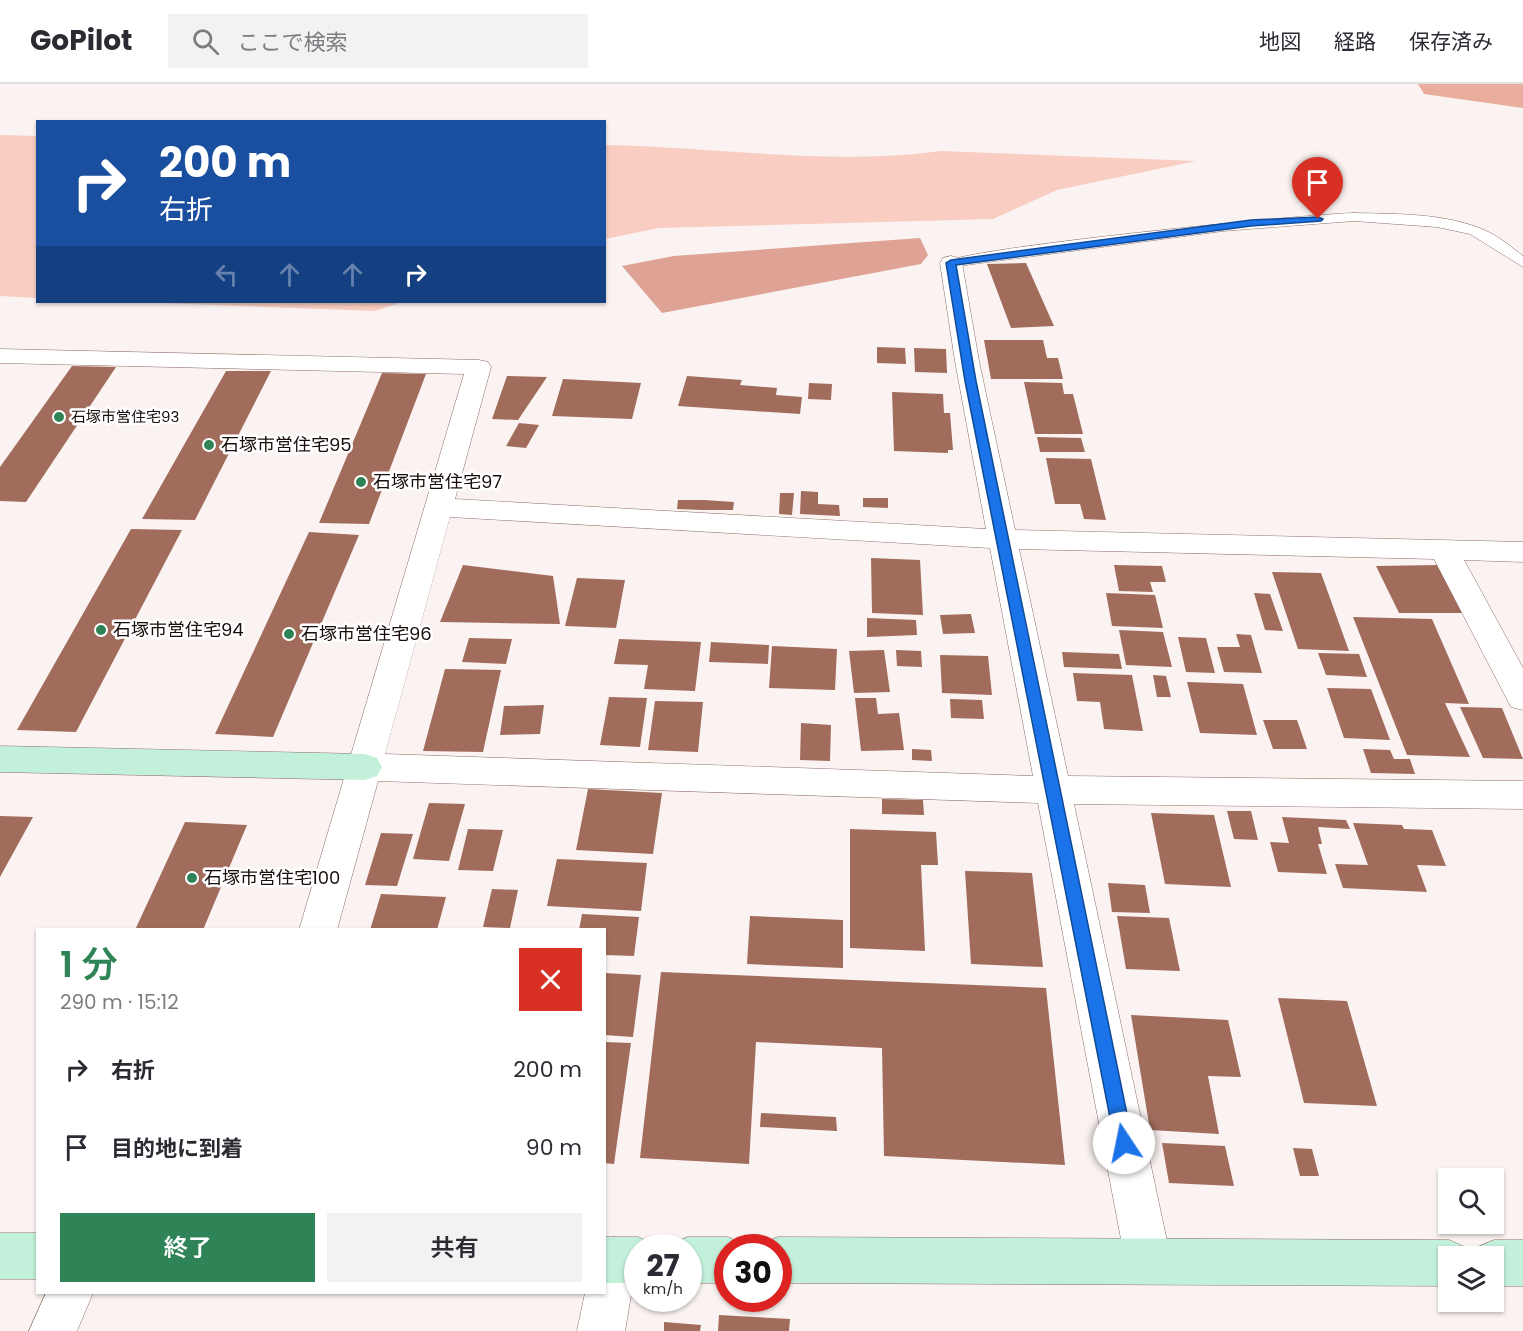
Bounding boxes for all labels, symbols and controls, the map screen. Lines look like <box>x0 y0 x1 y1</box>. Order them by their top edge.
search box <box>168 14 588 68</box>
text: GoPilot <box>30 21 132 60</box>
icon: search <box>189 25 222 58</box>
text: ここで検索 <box>237 27 347 58</box>
text: 地図 <box>1259 27 1301 56</box>
text: 経路 <box>1334 27 1376 56</box>
text: 保存済み <box>1409 27 1493 56</box>
text: 200 m <box>159 133 291 192</box>
icon: right <box>60 144 138 222</box>
pin <box>1292 157 1343 219</box>
icon: arrive <box>1301 166 1334 199</box>
text: 右折 <box>159 191 213 228</box>
icon: left <box>210 258 243 291</box>
icon: ahead <box>273 258 306 291</box>
icon: ahead <box>336 258 369 291</box>
icon: right <box>399 258 432 291</box>
place label: 石塚市営住宅93 <box>71 406 179 427</box>
marker: 石塚市営住宅93 <box>52 410 66 424</box>
place label: 石塚市営住宅95 <box>221 432 352 457</box>
marker: 石塚市営住宅95 <box>202 438 216 452</box>
place label: 石塚市営住宅97 <box>373 469 502 494</box>
marker: 石塚市営住宅97 <box>354 475 368 489</box>
place label: 石塚市営住宅94 <box>113 617 244 642</box>
place label: 石塚市営住宅96 <box>301 621 432 646</box>
marker: 石塚市営住宅94 <box>94 623 108 637</box>
marker: 石塚市営住宅96 <box>282 627 296 641</box>
place label: 石塚市営住宅100 <box>204 865 340 890</box>
marker: 石塚市営住宅100 <box>185 871 199 885</box>
text: 1 分 <box>60 939 118 990</box>
button: close <box>519 948 582 1011</box>
text: 290 m · 15:12 <box>60 988 179 1016</box>
icon: right <box>60 1053 93 1086</box>
text: 200 m <box>513 1054 582 1085</box>
text: 右折 <box>111 1055 155 1086</box>
position arrow <box>1092 1111 1156 1175</box>
icon: arrive <box>60 1131 93 1164</box>
text: 90 m <box>526 1132 582 1163</box>
text: 目的地に到着 <box>111 1133 243 1164</box>
map controls <box>1438 1168 1504 1312</box>
button: search <box>1438 1168 1504 1234</box>
button: 終了 <box>60 1213 315 1282</box>
button: 共有 <box>327 1213 582 1282</box>
speed limit sign: 30 <box>714 1234 792 1312</box>
text: 27 <box>646 1244 680 1287</box>
button: layers <box>1438 1246 1504 1312</box>
text: km/h <box>643 1278 683 1299</box>

